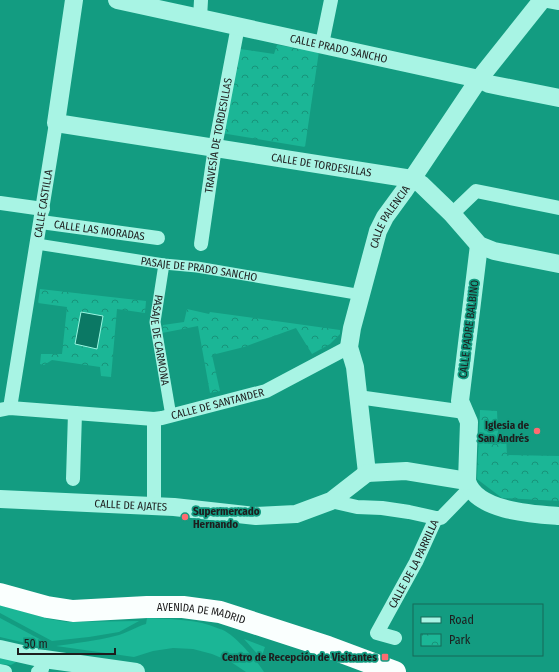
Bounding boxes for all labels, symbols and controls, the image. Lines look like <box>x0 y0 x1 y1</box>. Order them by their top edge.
street label: CALLE PRADO SANCHO <box>289 31 389 65</box>
street label: TRAVESÍA DE TORDESILLAS <box>202 76 235 194</box>
street label: CALLE DE TORDESILLAS <box>270 150 373 179</box>
street label: CALLE CASTILLA <box>31 168 55 239</box>
street label: CALLE PALENCIA <box>367 183 412 250</box>
street label: CALLE LAS MORADAS <box>53 217 146 243</box>
street label: PASAJE DE PRADO SANCHO <box>140 254 258 284</box>
street label: CALLE PADRE BALBINO <box>457 279 481 379</box>
street label: PASAJE DE CARMONA <box>148 294 172 386</box>
street label: CALLE DE SANTANDER <box>170 385 265 422</box>
place label: Iglesia de San Andrés <box>478 419 529 445</box>
marker: Iglesia de San Andrés <box>532 426 542 436</box>
street label: CALLE DE AJATES <box>94 497 168 513</box>
place label: Supermercado Hernando <box>193 505 260 531</box>
marker: Supermercado Hernando <box>180 512 190 522</box>
street label: CALLE DE LA PARRILLA <box>385 517 441 610</box>
street label: AVENIDA DE MADRID <box>157 601 247 626</box>
legend <box>413 604 543 656</box>
text: Road <box>449 613 474 627</box>
scale bar <box>18 630 115 656</box>
text: Park <box>449 633 471 647</box>
text: 50 m <box>24 637 48 651</box>
place label: Centro de Recepción de Visitantes <box>222 651 377 664</box>
marker: Centro de Recepción de Visitantes <box>380 652 390 662</box>

